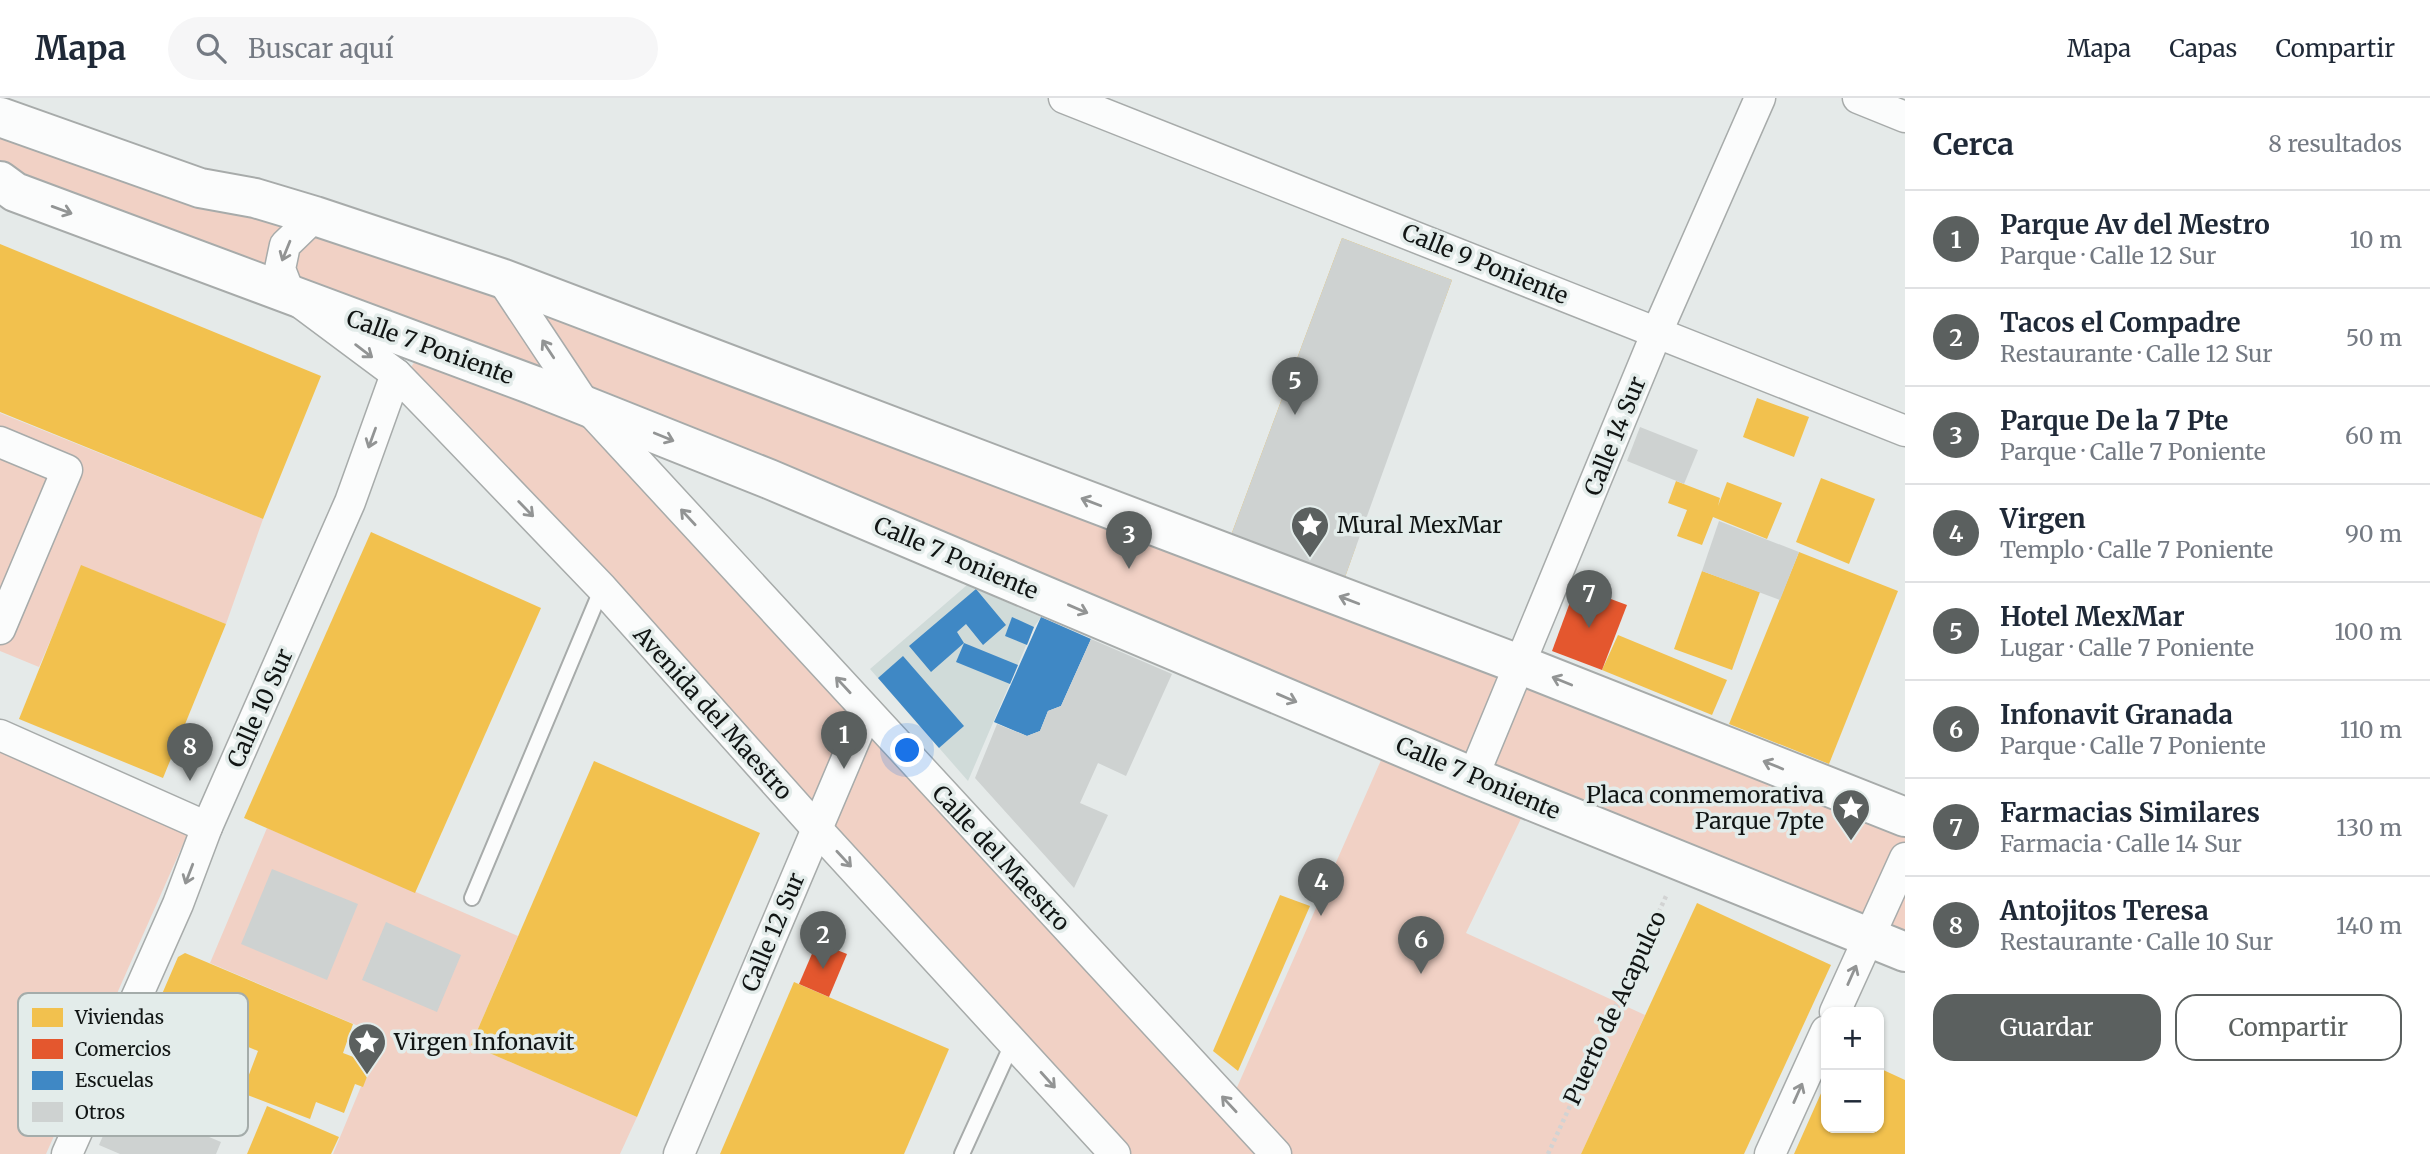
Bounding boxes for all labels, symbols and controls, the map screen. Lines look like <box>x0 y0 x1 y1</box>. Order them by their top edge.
search box <box>168 17 658 80</box>
text: Mapa <box>35 28 126 69</box>
icon: search <box>192 29 230 67</box>
text: Buscar aquí <box>248 32 393 65</box>
text: Mapa <box>2067 33 2131 64</box>
text: Capas <box>2169 33 2237 64</box>
text: Compartir <box>2275 33 2395 64</box>
text: Cerca <box>1933 125 2014 163</box>
text: 8 resultados <box>2268 129 2402 158</box>
one-way arrow <box>50 204 72 217</box>
text: Parque Av del Mestro <box>2000 208 2270 241</box>
street label: Calle 9 Poniente <box>1398 217 1572 310</box>
text: 1 <box>1951 225 1961 254</box>
text: 10 m <box>2349 225 2402 254</box>
one-way arrow <box>278 240 291 261</box>
text: Parque · Calle 12 Sur <box>2000 241 2216 270</box>
street label: Calle 7 Poniente <box>343 303 518 390</box>
text: Tacos el Compadre <box>2000 306 2241 339</box>
text: 2 <box>1949 323 1963 352</box>
text: 50 m <box>2346 323 2402 352</box>
one-way arrow <box>541 339 555 359</box>
text: Restaurante · Calle 12 Sur <box>2000 339 2273 368</box>
one-way arrow <box>354 343 373 358</box>
pin: 5 <box>1272 357 1318 415</box>
street label: Calle 14 Sur <box>1577 372 1652 500</box>
text: Parque De la 7 Pte <box>2000 404 2228 437</box>
text: 3 <box>1949 421 1963 450</box>
text: 60 m <box>2345 421 2402 450</box>
one-way arrow <box>365 427 377 449</box>
one-way arrow <box>653 432 674 445</box>
text: Parque · Calle 7 Poniente <box>2000 437 2266 466</box>
one-way arrow <box>1080 494 1102 507</box>
one-way arrow <box>518 500 535 517</box>
text: Virgen <box>2000 502 2086 535</box>
place icon: Mural MexMar <box>1289 504 1331 559</box>
one-way arrow <box>680 509 697 526</box>
street label: Calle 7 Poniente <box>870 510 1043 605</box>
place label: Mural MexMar <box>1337 510 1503 539</box>
pin: 3 <box>1106 511 1152 569</box>
text: 4 <box>1949 519 1963 548</box>
text: 90 m <box>2345 519 2402 548</box>
text: Templo · Calle 7 Poniente <box>2000 535 2273 564</box>
pin: 7 <box>1566 570 1612 628</box>
one-way arrow <box>1339 593 1361 605</box>
text: Hotel MexMar <box>2000 600 2185 633</box>
one-way arrow <box>1066 604 1088 617</box>
text: 5 <box>1949 617 1963 646</box>
text: 100 m <box>2334 617 2402 646</box>
street label: Avenida del Maestro <box>627 619 799 805</box>
text: Lugar · Calle 7 Poniente <box>2000 633 2254 662</box>
street label: Calle 10 Sur <box>220 644 299 772</box>
one-way arrow <box>1551 674 1573 687</box>
one-way arrow <box>834 677 851 694</box>
one-way arrow <box>1276 692 1297 705</box>
text: Infonavit Granada <box>2000 698 2233 731</box>
pin: 1 <box>821 711 867 769</box>
text: 6 <box>1949 715 1963 744</box>
text: 110 m <box>2340 715 2402 744</box>
pin: 8 <box>167 723 213 781</box>
street label: Calle 7 Poniente <box>1392 730 1565 825</box>
text: Parque · Calle 7 Poniente <box>2000 731 2266 760</box>
your location <box>890 733 924 767</box>
one-way arrow <box>1763 757 1785 770</box>
street label: Calle del Maestro <box>926 779 1076 937</box>
place label: Placa conmemorativa Parque 7pte <box>1586 780 1824 835</box>
place icon: Placa conmemorativa Parque 7pte <box>1830 787 1872 842</box>
text: Farmacias Similares <box>2000 796 2260 829</box>
text: 7 <box>1949 813 1963 842</box>
text: 130 m <box>2336 813 2402 842</box>
text: Farmacia · Calle 14 Sur <box>2000 829 2242 858</box>
one-way arrow <box>836 850 853 867</box>
pin: 4 <box>1298 858 1344 916</box>
one-way arrow <box>182 862 194 884</box>
street label: Calle 12 Sur <box>734 868 811 996</box>
text: Antojitos Teresa <box>2000 894 2209 927</box>
street label: Puerto de Acapulco <box>1557 906 1672 1109</box>
pin: 2 <box>800 911 846 969</box>
text: 8 <box>1949 911 1963 940</box>
text: 140 m <box>2336 911 2402 940</box>
pin: 6 <box>1398 916 1444 974</box>
text: Restaurante · Calle 10 Sur <box>2000 927 2273 956</box>
one-way arrow <box>1846 965 1859 986</box>
legend <box>18 993 248 1136</box>
button: Guardar <box>1933 994 2161 1061</box>
button: Compartir <box>2175 994 2402 1061</box>
text: Viviendas <box>74 1005 164 1029</box>
map controls <box>1821 1007 1884 1133</box>
button: + <box>1821 1007 1884 1070</box>
place icon: Virgen Infonavit <box>346 1021 388 1076</box>
place label: Virgen Infonavit <box>393 1027 575 1056</box>
text: Comercios <box>75 1037 171 1061</box>
text: Escuelas <box>75 1068 153 1092</box>
button: − <box>1821 1070 1884 1133</box>
one-way arrow <box>1040 1071 1056 1089</box>
one-way arrow <box>1792 1082 1805 1104</box>
one-way arrow <box>1221 1096 1238 1113</box>
text: Otros <box>75 1100 125 1124</box>

